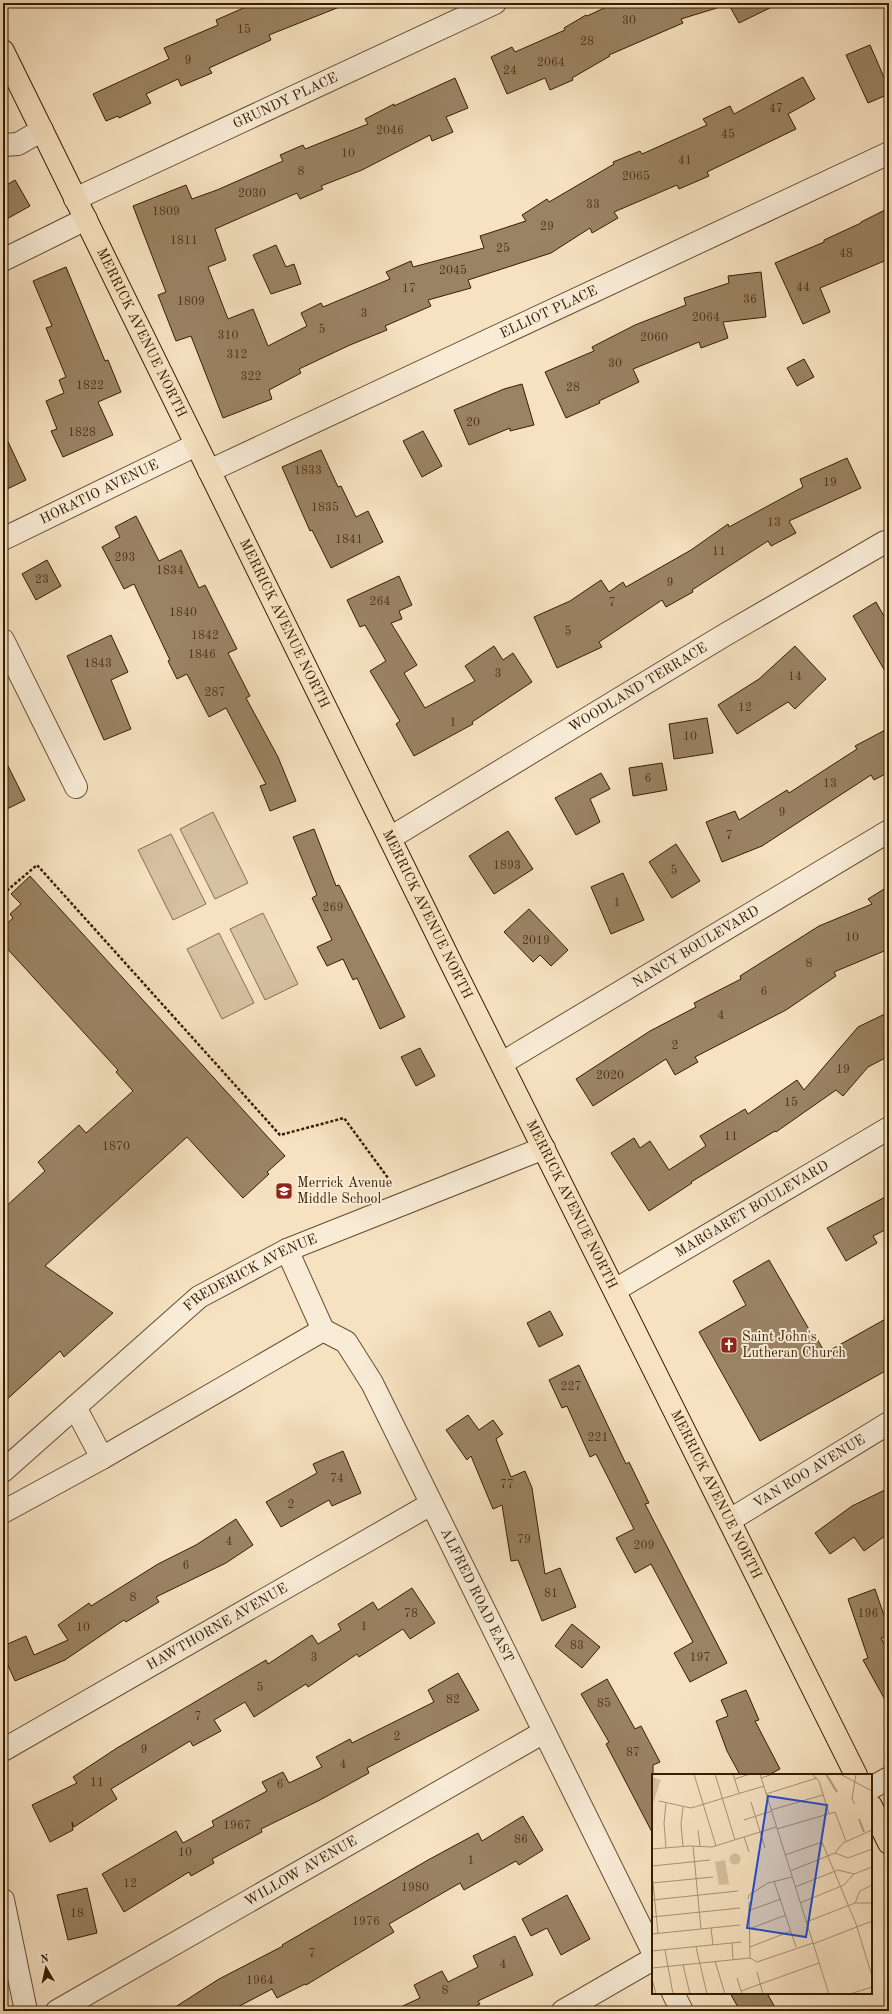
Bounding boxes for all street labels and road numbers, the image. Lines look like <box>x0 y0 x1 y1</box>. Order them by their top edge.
street label: GRUNDY PLACE <box>231 71 340 131</box>
street label: MERRICK AVENUE NORTH <box>94 246 189 420</box>
street label: ELLIOT PLACE <box>498 283 600 341</box>
street label: HORATIO AVENUE <box>38 457 161 527</box>
street label: MERRICK AVENUE NORTH <box>237 537 332 711</box>
street label: WOODLAND TERRACE <box>566 640 710 735</box>
street label: MERRICK AVENUE NORTH <box>380 828 475 1001</box>
street label: NANCY BOULEVARD <box>630 904 762 990</box>
street label: MERRICK AVENUE NORTH <box>524 1118 619 1291</box>
street label: MARGARET BOULEVARD <box>673 1158 831 1260</box>
street label: FREDERICK AVENUE <box>181 1232 319 1314</box>
street label: MERRICK AVENUE NORTH <box>668 1408 764 1581</box>
street label: VAN ROO AVENUE <box>751 1432 868 1511</box>
street label: ALFRED ROAD EAST <box>438 1526 516 1665</box>
street label: HAWTHORNE AVENUE <box>144 1581 290 1673</box>
street label: WILLOW AVENUE <box>242 1834 359 1909</box>

